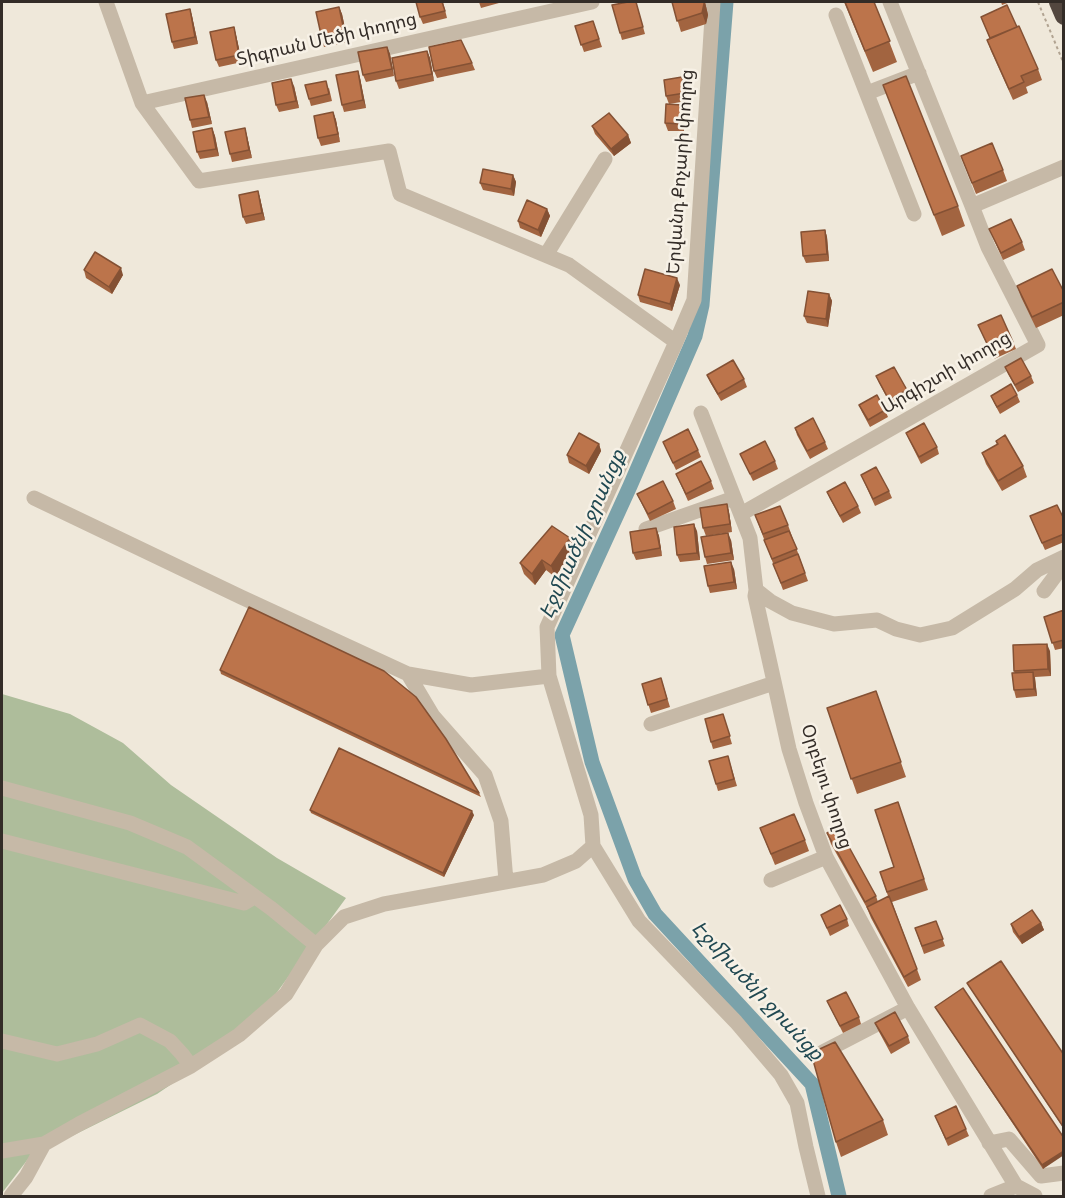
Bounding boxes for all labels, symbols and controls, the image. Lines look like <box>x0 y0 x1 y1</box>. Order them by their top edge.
street label: Տիգրան Մեծի փողոց <box>235 10 419 72</box>
street label: Երվանդ Քոչարի փողոց <box>664 69 700 275</box>
street label: Արգիշտի փողոց <box>878 328 1016 420</box>
water label: Էջմիածնի ջրանցք <box>536 447 632 623</box>
street label: Օրբելու փողոց <box>795 722 855 852</box>
water label: Էջմիածնի ջրանցք <box>685 917 827 1067</box>

